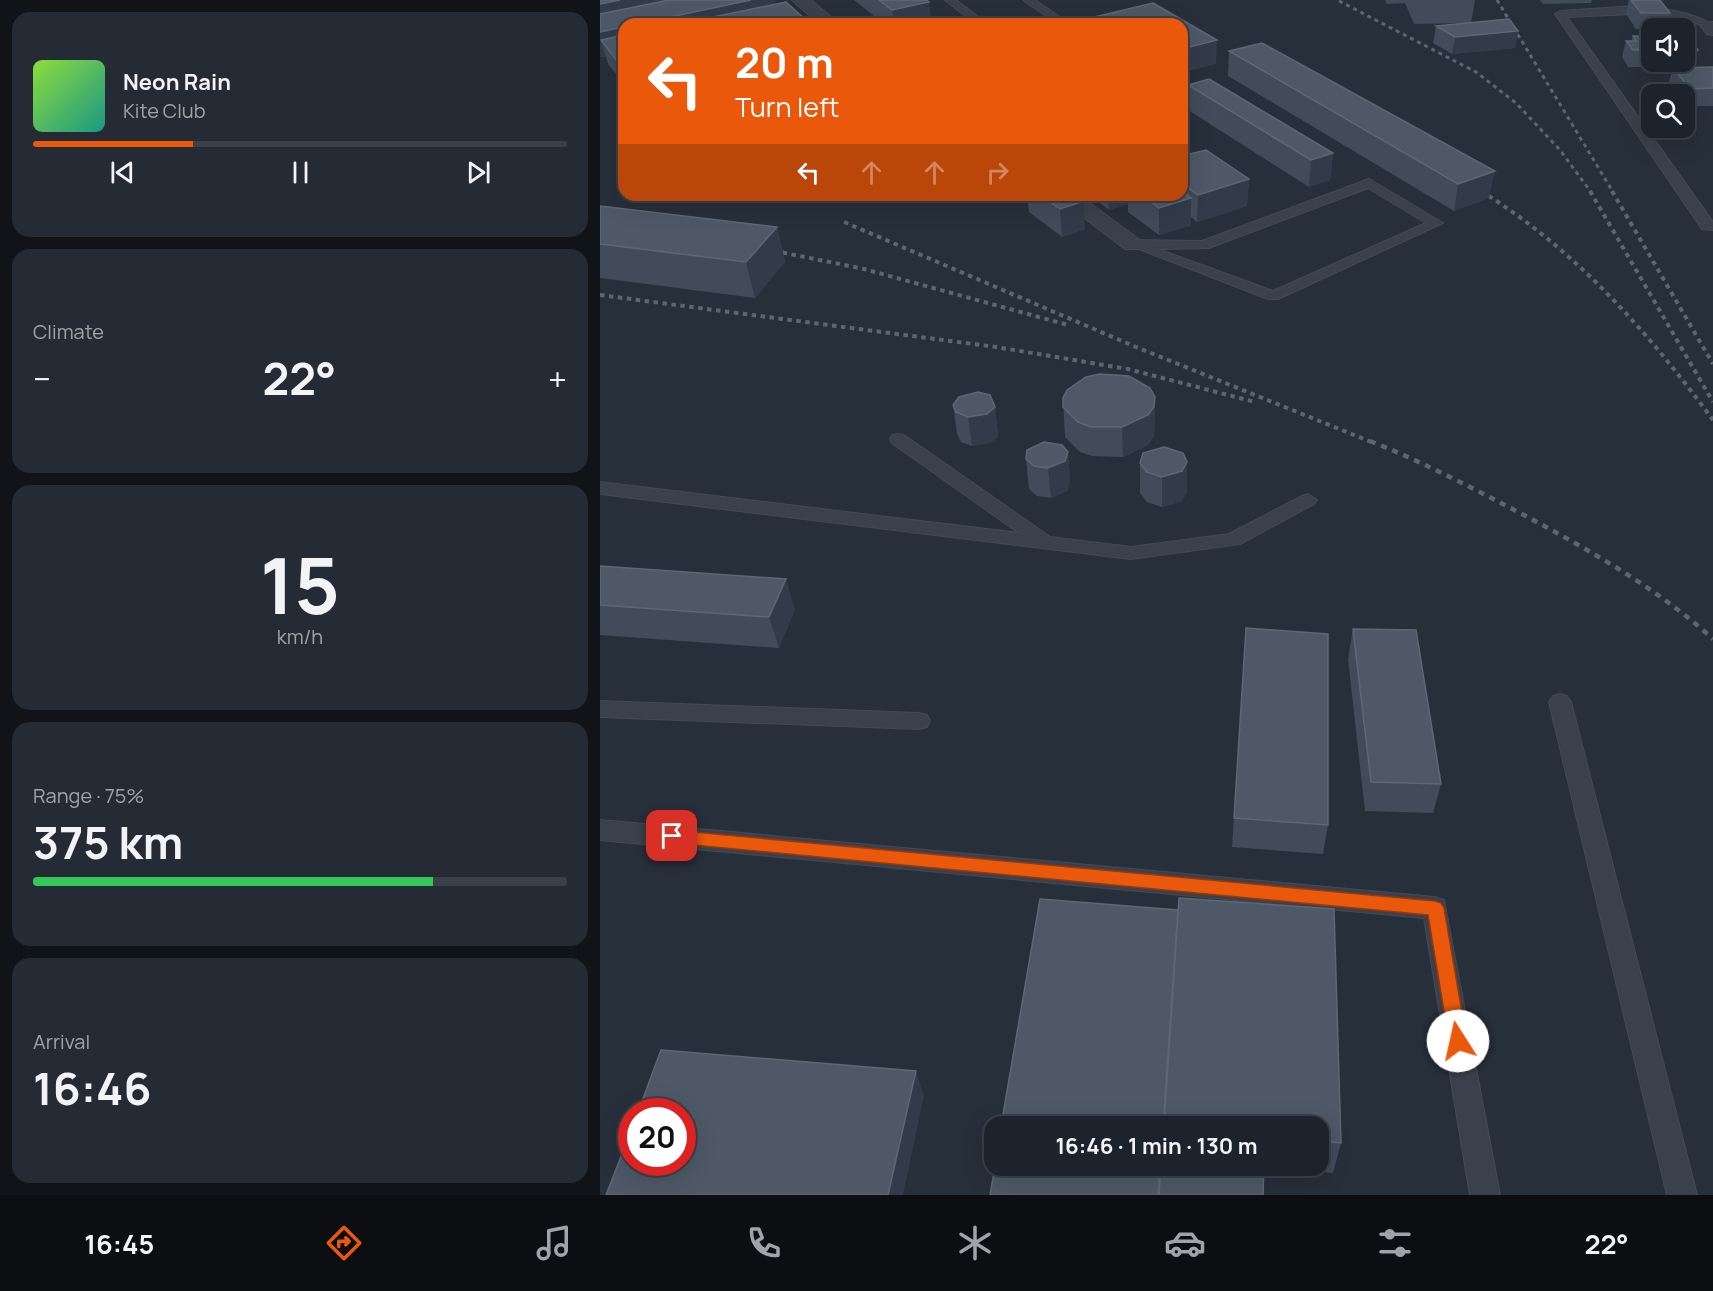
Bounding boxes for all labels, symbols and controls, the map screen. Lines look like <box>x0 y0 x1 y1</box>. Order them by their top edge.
map controls <box>1641 18 1695 138</box>
button: sound <box>1641 18 1695 72</box>
text: 20 m <box>735 33 834 91</box>
icon: left <box>636 42 714 120</box>
text: Neon Rain <box>123 67 231 97</box>
button: search <box>1641 84 1695 138</box>
text: Turn left <box>735 88 839 125</box>
text: Kite Club <box>123 97 206 124</box>
icon: previous <box>106 156 139 189</box>
icon: pause <box>284 156 317 189</box>
icon: next <box>462 156 495 189</box>
icon: left <box>792 156 825 189</box>
icon: ahead <box>855 156 888 189</box>
icon: ahead <box>918 156 951 189</box>
icon: right <box>981 156 1014 189</box>
text: Climate <box>33 318 104 345</box>
text: 22° <box>262 347 336 409</box>
text: − <box>33 356 51 401</box>
text: + <box>548 356 567 401</box>
text: 15 <box>260 531 340 637</box>
text: km/h <box>277 623 323 650</box>
text: Range · 75% <box>33 782 144 809</box>
pin <box>646 810 697 861</box>
text: 375 km <box>33 811 183 873</box>
icon: arrive <box>655 819 688 852</box>
position arrow <box>1426 1009 1490 1073</box>
text: Arrival <box>33 1028 90 1055</box>
text: 16:46 <box>33 1057 151 1119</box>
speed limit sign: 20 <box>618 1098 696 1176</box>
text: 16:46 · 1 min · 130 m <box>1055 1131 1258 1161</box>
icon: directions <box>323 1222 365 1264</box>
icon: music <box>533 1222 575 1264</box>
icon: phone <box>743 1222 785 1264</box>
icon: climate <box>954 1222 996 1264</box>
icon: car <box>1164 1222 1206 1264</box>
icon: filters <box>1374 1222 1416 1264</box>
text: 16:45 <box>84 1225 154 1262</box>
text: 22° <box>1584 1225 1629 1262</box>

